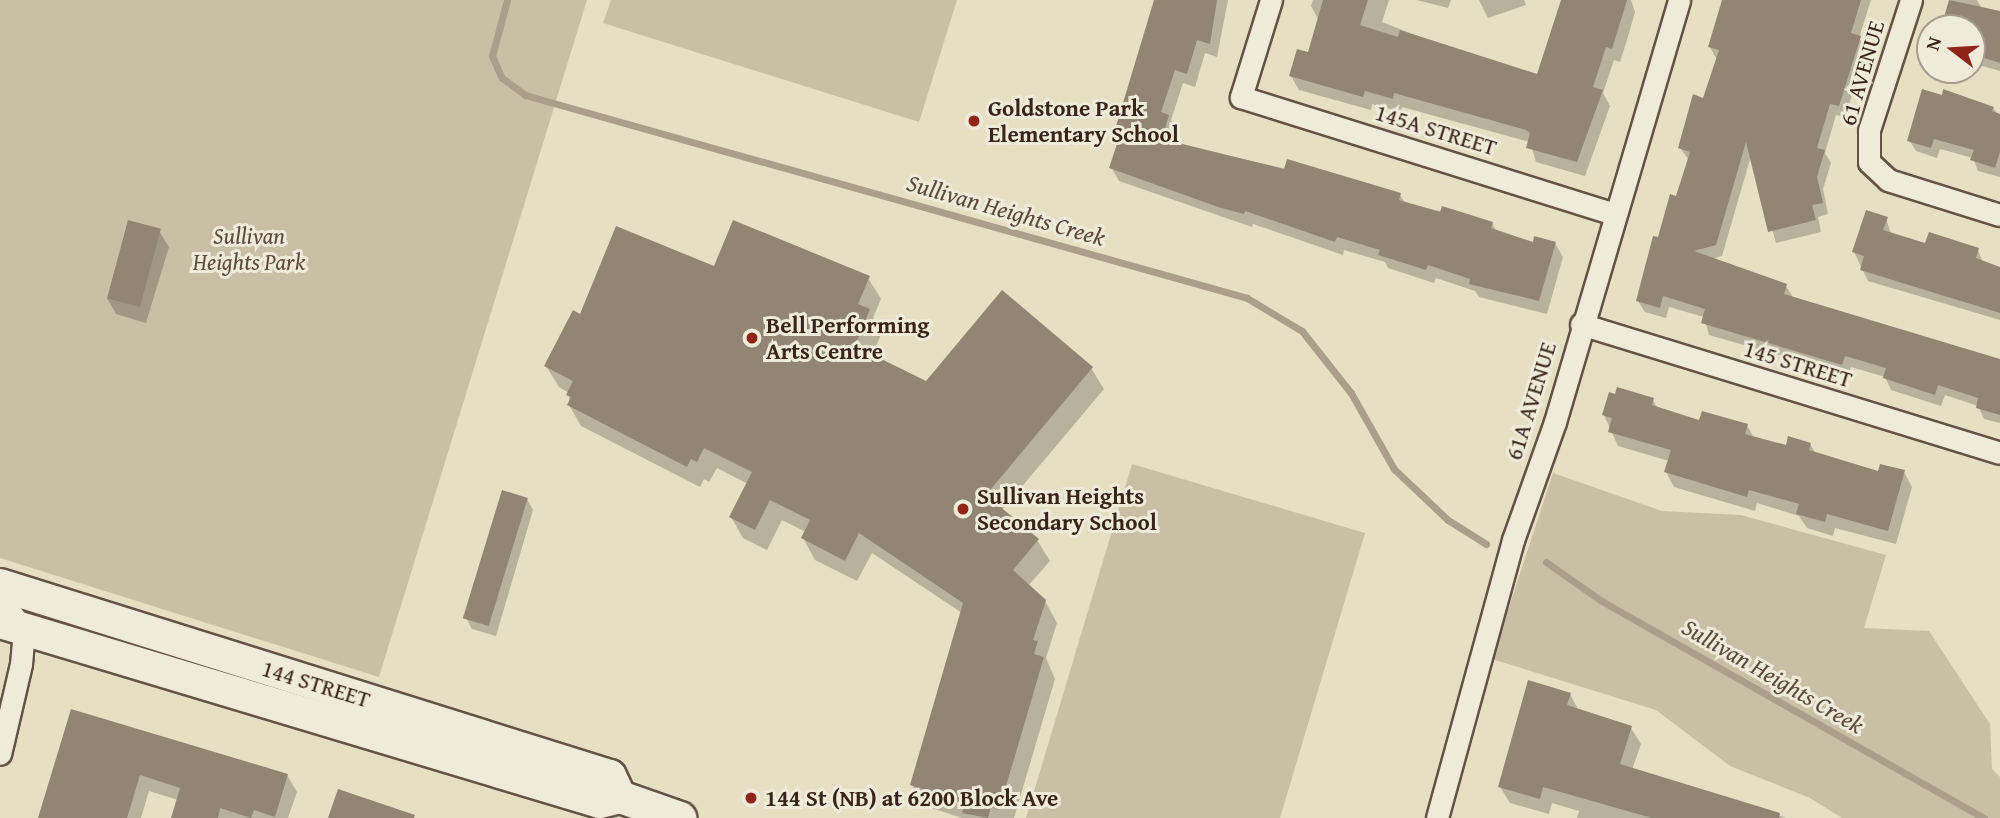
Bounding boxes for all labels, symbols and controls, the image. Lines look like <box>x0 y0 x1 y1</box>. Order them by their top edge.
north arrow <box>1916 14 1986 84</box>
street label: 61 AVENUE <box>1834 17 1890 129</box>
text: N <box>1918 33 1948 54</box>
place label: Goldstone Park Elementary School <box>988 94 1179 148</box>
street label: 145A STREET <box>1372 98 1500 162</box>
marker: Goldstone Park Elementary School <box>966 113 982 129</box>
water label: Sullivan Heights Creek <box>904 168 1108 252</box>
park label: Sullivan Heights Park <box>193 222 305 276</box>
place label: Bell Performing Arts Centre <box>766 311 929 365</box>
marker: Bell Performing Arts Centre <box>744 330 760 346</box>
street label: 145 STREET <box>1741 334 1855 394</box>
street label: 61A AVENUE <box>1500 339 1562 463</box>
place label: Sullivan Heights Secondary School <box>977 482 1157 536</box>
marker: Sullivan Heights Secondary School <box>955 501 971 517</box>
water label: Sullivan Heights Creek <box>1677 612 1869 740</box>
street label: 144 STREET <box>259 654 373 714</box>
place label: 144 St (NB) at 6200 Block Ave <box>765 784 1058 812</box>
marker: 144 St (NB) at 6200 Block Ave <box>743 790 759 806</box>

